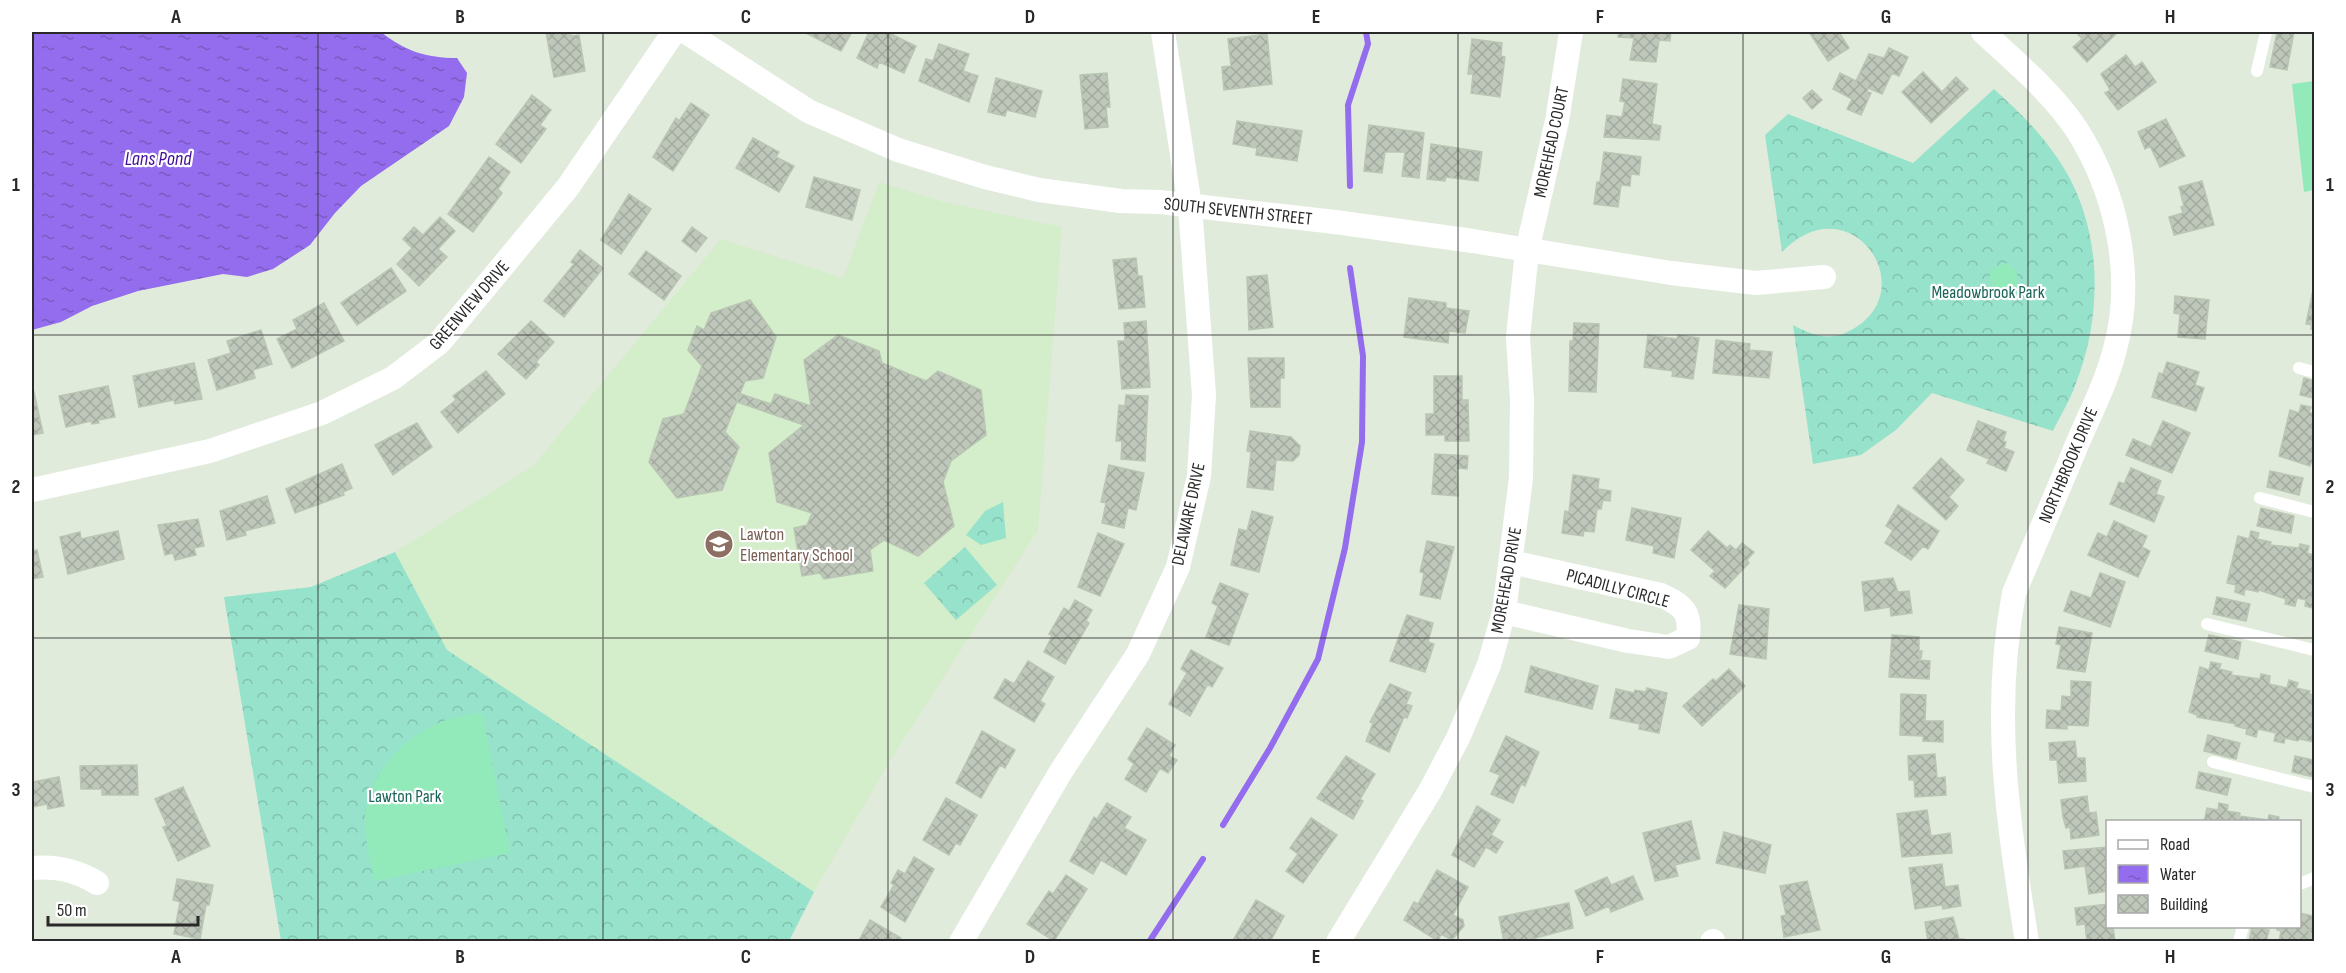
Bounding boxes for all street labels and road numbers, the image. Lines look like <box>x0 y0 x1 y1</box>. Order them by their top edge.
street label: MOREHEAD COURT <box>1529 85 1573 200</box>
street label: SOUTH SEVENTH STREET <box>1163 193 1313 230</box>
street label: GREENVIEW DRIVE <box>425 256 514 354</box>
street label: NORTHBROOK DRIVE <box>2035 404 2102 526</box>
street label: DELAWARE DRIVE <box>1167 461 1210 567</box>
street label: MOREHEAD DRIVE <box>1487 525 1526 635</box>
street label: PICADILLY CIRCLE <box>1564 565 1672 612</box>

